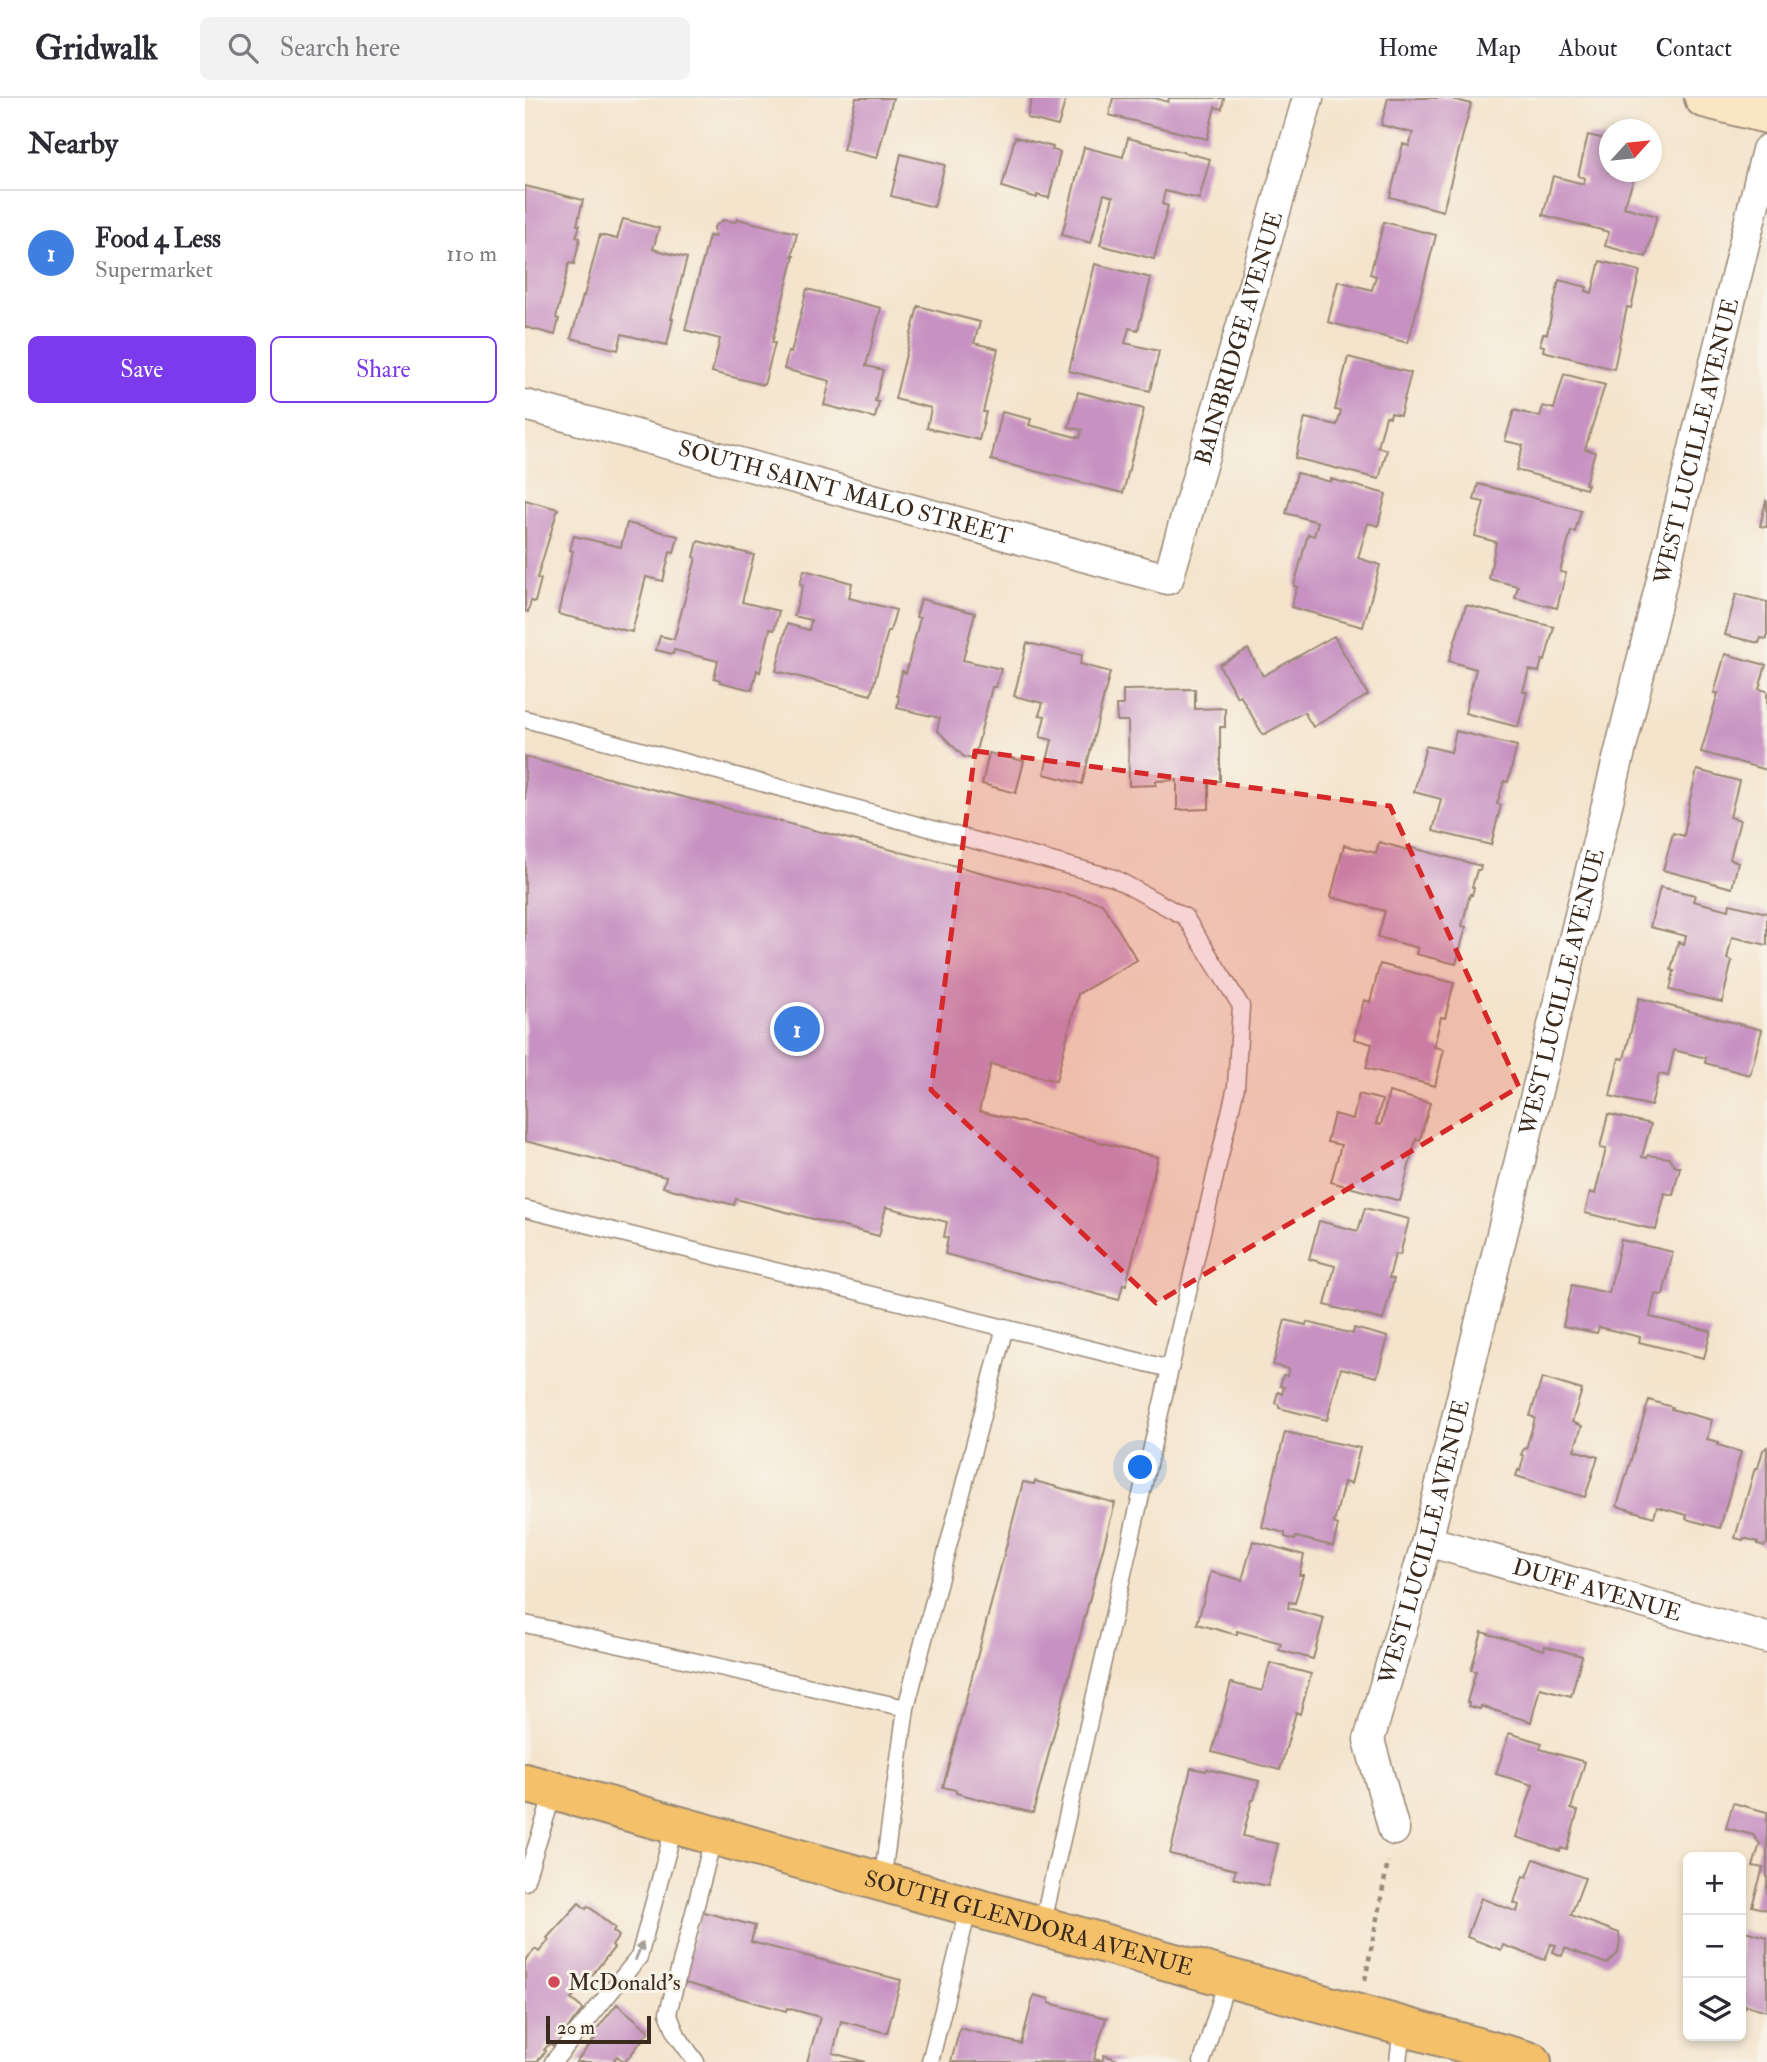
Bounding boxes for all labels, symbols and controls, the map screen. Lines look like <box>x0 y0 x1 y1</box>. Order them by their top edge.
search box <box>200 17 690 80</box>
text: Gridwalk <box>35 28 158 69</box>
icon: search <box>224 29 262 67</box>
text: Search here <box>280 32 400 64</box>
text: Home <box>1378 33 1438 64</box>
text: Map <box>1476 33 1521 64</box>
text: About <box>1559 33 1618 64</box>
text: Contact <box>1656 33 1732 64</box>
north arrow <box>1599 119 1662 182</box>
text: Nearby <box>28 125 118 162</box>
street label: BAINBRIDGE AVENUE <box>1188 208 1289 468</box>
text: Food 4 Less <box>95 223 221 255</box>
text: 1 <box>47 239 55 268</box>
text: 110 m <box>446 239 497 268</box>
text: Supermarket <box>95 255 213 284</box>
street label: WEST LUCILLE AVENUE <box>1647 295 1745 588</box>
button: Save <box>28 336 256 403</box>
button: Share <box>270 336 497 403</box>
street label: SOUTH SAINT MALO STREET <box>675 433 1015 551</box>
street label: WEST LUCILLE AVENUE <box>1513 846 1611 1139</box>
pin: 1 <box>774 1003 820 1055</box>
street label: WEST LUCILLE AVENUE <box>1372 1397 1476 1689</box>
your location <box>1123 1450 1157 1484</box>
street label: DUFF AVENUE <box>1509 1552 1685 1628</box>
map controls <box>1683 1852 1746 2041</box>
button: + <box>1683 1852 1746 1915</box>
street label: SOUTH GLENDORA AVENUE <box>861 1864 1197 1983</box>
button: − <box>1683 1915 1746 1978</box>
one-way arrow <box>634 1940 645 1961</box>
place label: McDonald's <box>568 1968 681 1997</box>
marker: McDonald's <box>546 1974 562 1990</box>
button: layers <box>1683 1978 1746 2041</box>
scale bar <box>546 2013 651 2045</box>
text: 20 m <box>557 2016 595 2040</box>

